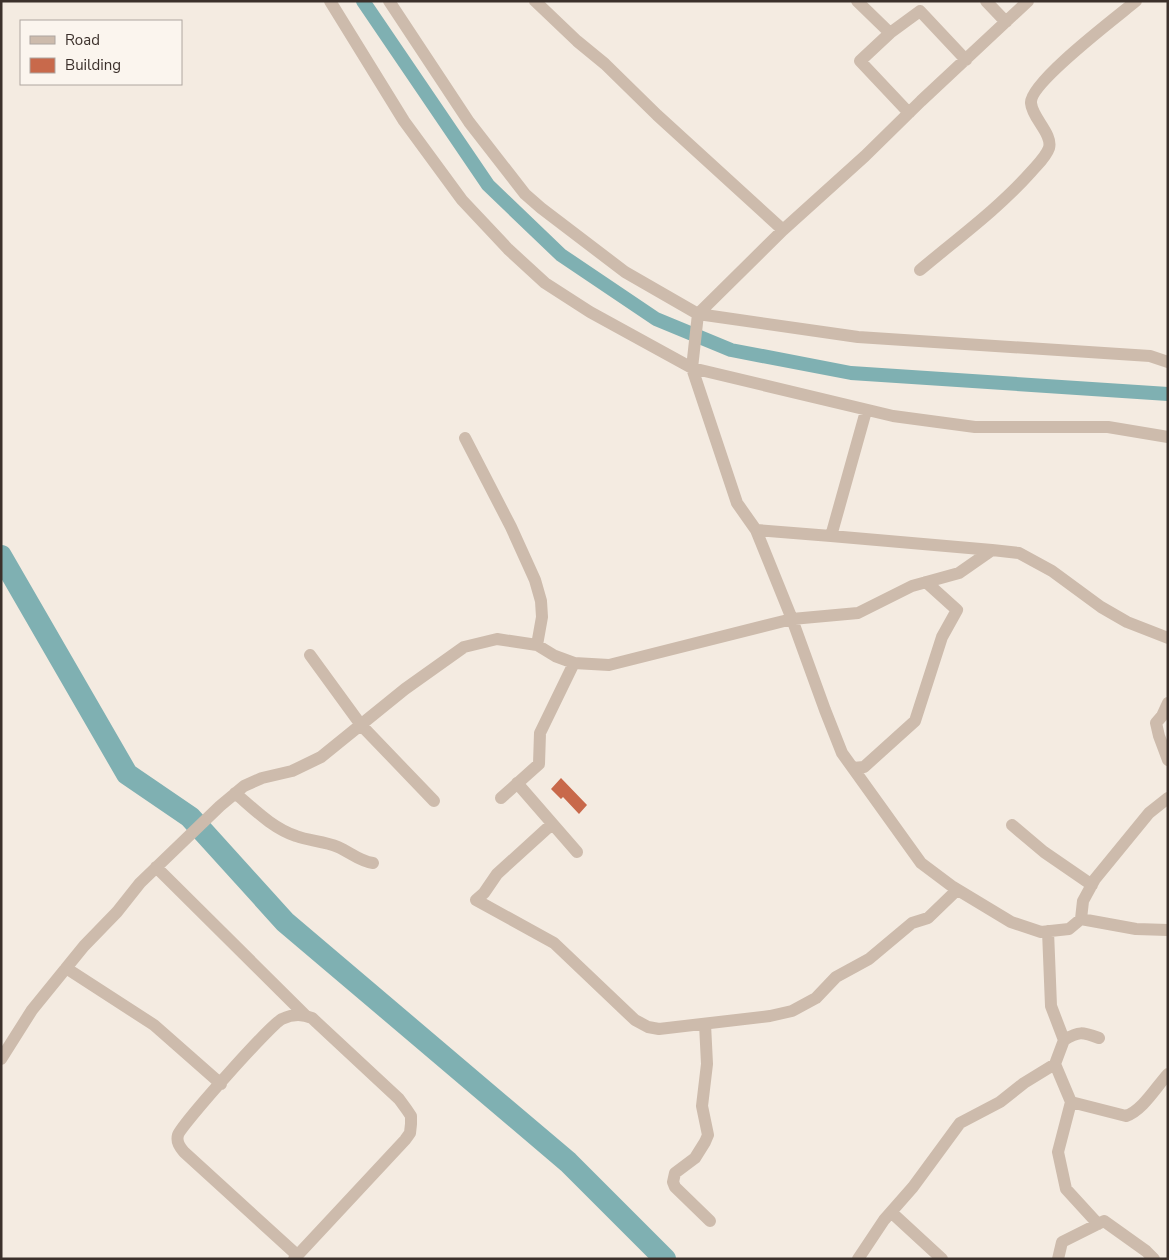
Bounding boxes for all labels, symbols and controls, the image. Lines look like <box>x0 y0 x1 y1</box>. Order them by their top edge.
legend <box>20 20 182 85</box>
text: Road <box>65 30 100 50</box>
text: Building <box>65 55 121 75</box>

